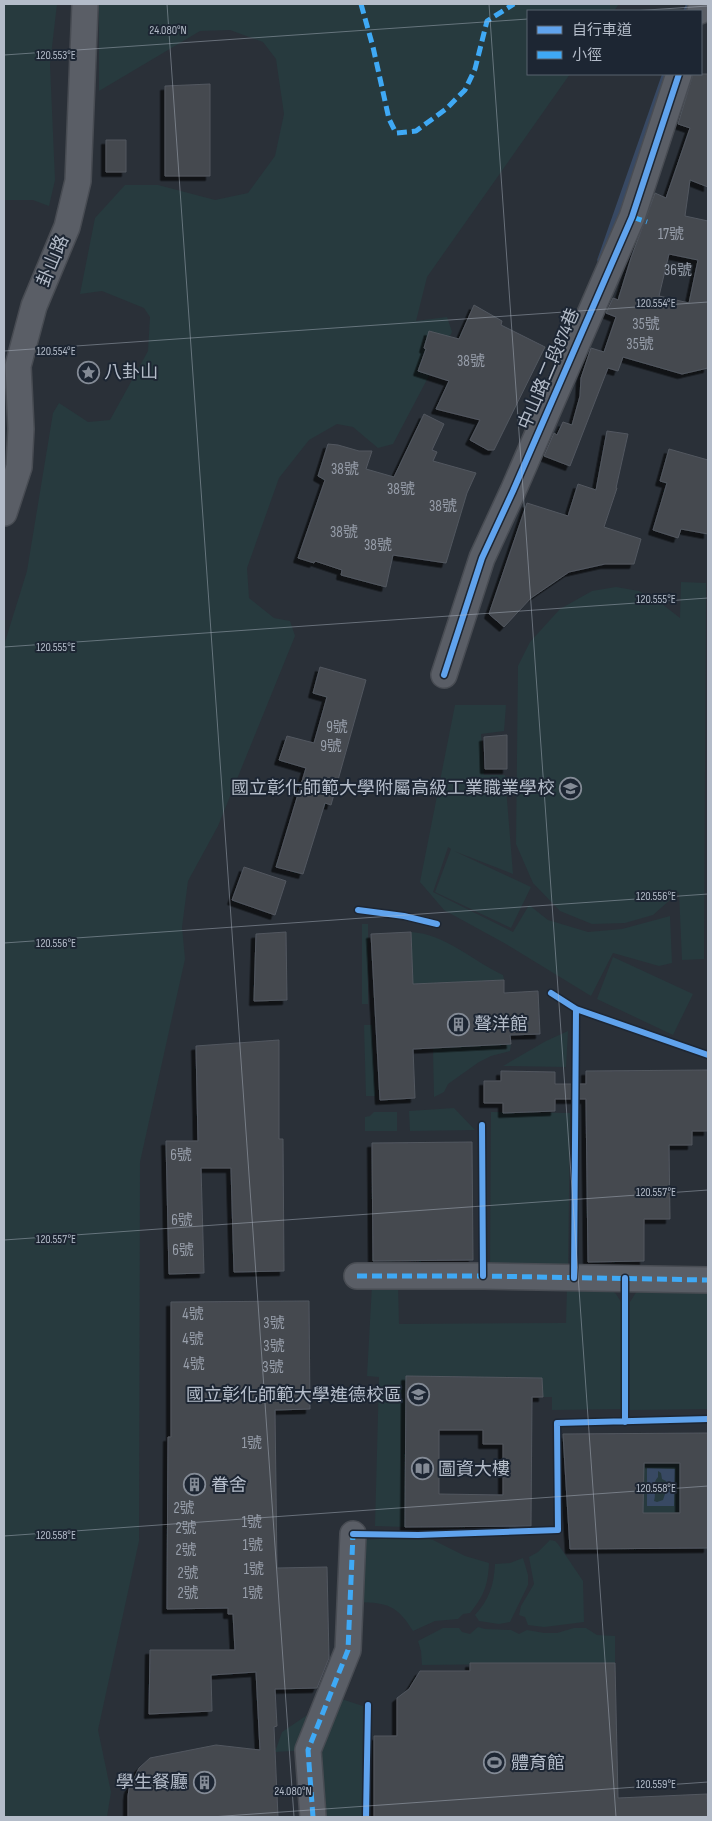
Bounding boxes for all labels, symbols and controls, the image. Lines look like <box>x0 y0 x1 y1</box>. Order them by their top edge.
legend <box>527 10 702 75</box>
text: 自行車道 <box>572 21 632 40</box>
text: 24.080°N <box>149 23 187 38</box>
text: 小徑 <box>572 46 602 65</box>
text: 120.553°E <box>36 48 76 63</box>
house number: 17號 <box>658 225 684 244</box>
street label: 卦山路 <box>33 232 73 290</box>
house number: 36號 <box>664 261 692 280</box>
text: 120.554°E <box>636 296 676 311</box>
street label: 中山路二段874巷 <box>514 305 584 433</box>
house number: 35號 <box>632 315 660 334</box>
house number: 35號 <box>626 335 654 354</box>
text: 120.554°E <box>36 344 76 359</box>
house number: 38號 <box>457 352 485 371</box>
place icon: 八卦山 <box>76 360 100 384</box>
place label: 八卦山 <box>104 362 158 383</box>
house number: 38號 <box>331 460 359 479</box>
house number: 38號 <box>387 480 415 499</box>
house number: 38號 <box>429 497 457 516</box>
house number: 38號 <box>330 523 358 542</box>
house number: 38號 <box>364 536 392 555</box>
text: 120.555°E <box>636 592 676 607</box>
text: 120.555°E <box>36 640 76 655</box>
house number: 9號 <box>326 718 348 737</box>
house number: 9號 <box>320 737 342 756</box>
school or university icon: 國立彰化師範大學附屬高級工業職業學校 <box>559 776 583 800</box>
place label: 國立彰化師範大學附屬高級工業職業學校 <box>231 778 555 799</box>
text: 120.556°E <box>636 889 676 904</box>
text: 120.556°E <box>36 936 76 951</box>
building icon: 聲洋館 <box>446 1012 470 1036</box>
place label: 聲洋館 <box>474 1014 528 1035</box>
house number: 6號 <box>170 1146 192 1165</box>
text: 120.557°E <box>636 1185 676 1200</box>
house number: 6號 <box>171 1211 193 1230</box>
text: 120.557°E <box>36 1232 76 1247</box>
house number: 6號 <box>172 1241 194 1260</box>
house number: 4號 <box>182 1305 204 1324</box>
house number: 3號 <box>263 1314 285 1333</box>
house number: 4號 <box>182 1330 204 1349</box>
house number: 3號 <box>263 1337 285 1356</box>
house number: 4號 <box>183 1355 205 1374</box>
house number: 3號 <box>262 1358 284 1377</box>
school or university icon: 國立彰化師範大學進德校區 <box>406 1383 430 1407</box>
place label: 國立彰化師範大學進德校區 <box>186 1385 402 1406</box>
house number: 1號 <box>242 1434 262 1453</box>
library icon: 圖資大樓 <box>410 1457 434 1481</box>
place label: 圖資大樓 <box>438 1459 510 1480</box>
building icon: 眷舍 <box>183 1473 207 1497</box>
place label: 眷舍 <box>211 1475 247 1496</box>
text: 120.558°E <box>636 1481 676 1496</box>
house number: 2號 <box>173 1499 195 1518</box>
house number: 1號 <box>242 1513 262 1532</box>
house number: 2號 <box>175 1519 197 1538</box>
text: 120.558°E <box>36 1528 76 1543</box>
house number: 1號 <box>243 1536 263 1555</box>
house number: 2號 <box>175 1541 197 1560</box>
house number: 1號 <box>244 1560 264 1579</box>
house number: 2號 <box>177 1564 199 1583</box>
house number: 2號 <box>177 1584 199 1603</box>
house number: 1號 <box>243 1584 263 1603</box>
sports icon: 體育館 <box>483 1751 507 1775</box>
place label: 體育館 <box>511 1753 565 1774</box>
building icon: 學生餐廳 <box>192 1770 216 1794</box>
place label: 學生餐廳 <box>116 1772 188 1793</box>
text: 120.559°E <box>636 1777 676 1792</box>
text: 24.080°N <box>274 1784 312 1799</box>

